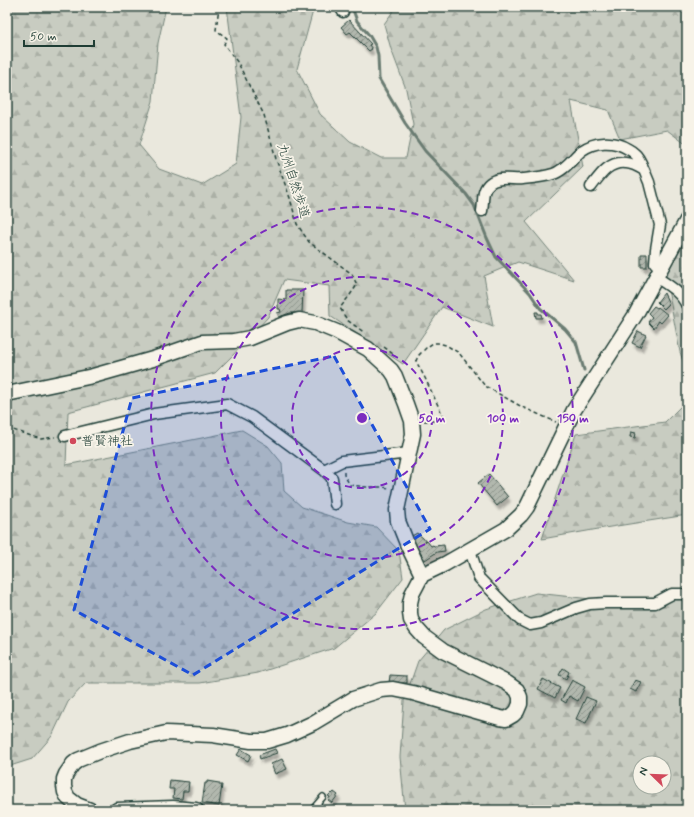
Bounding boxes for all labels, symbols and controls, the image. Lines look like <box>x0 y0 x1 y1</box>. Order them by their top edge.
scale bar <box>24 22 94 48</box>
text: 50 m <box>30 29 57 45</box>
street label: 九州自然歩道 <box>273 141 313 221</box>
centre of rings <box>355 411 369 425</box>
text: 50 m <box>419 411 446 427</box>
text: 100 m <box>487 411 520 427</box>
text: 150 m <box>557 411 589 427</box>
place label: 普賢神社 <box>81 433 133 450</box>
marker: 普賢神社 <box>68 436 78 446</box>
north arrow <box>632 755 672 795</box>
text: N <box>636 765 652 778</box>

